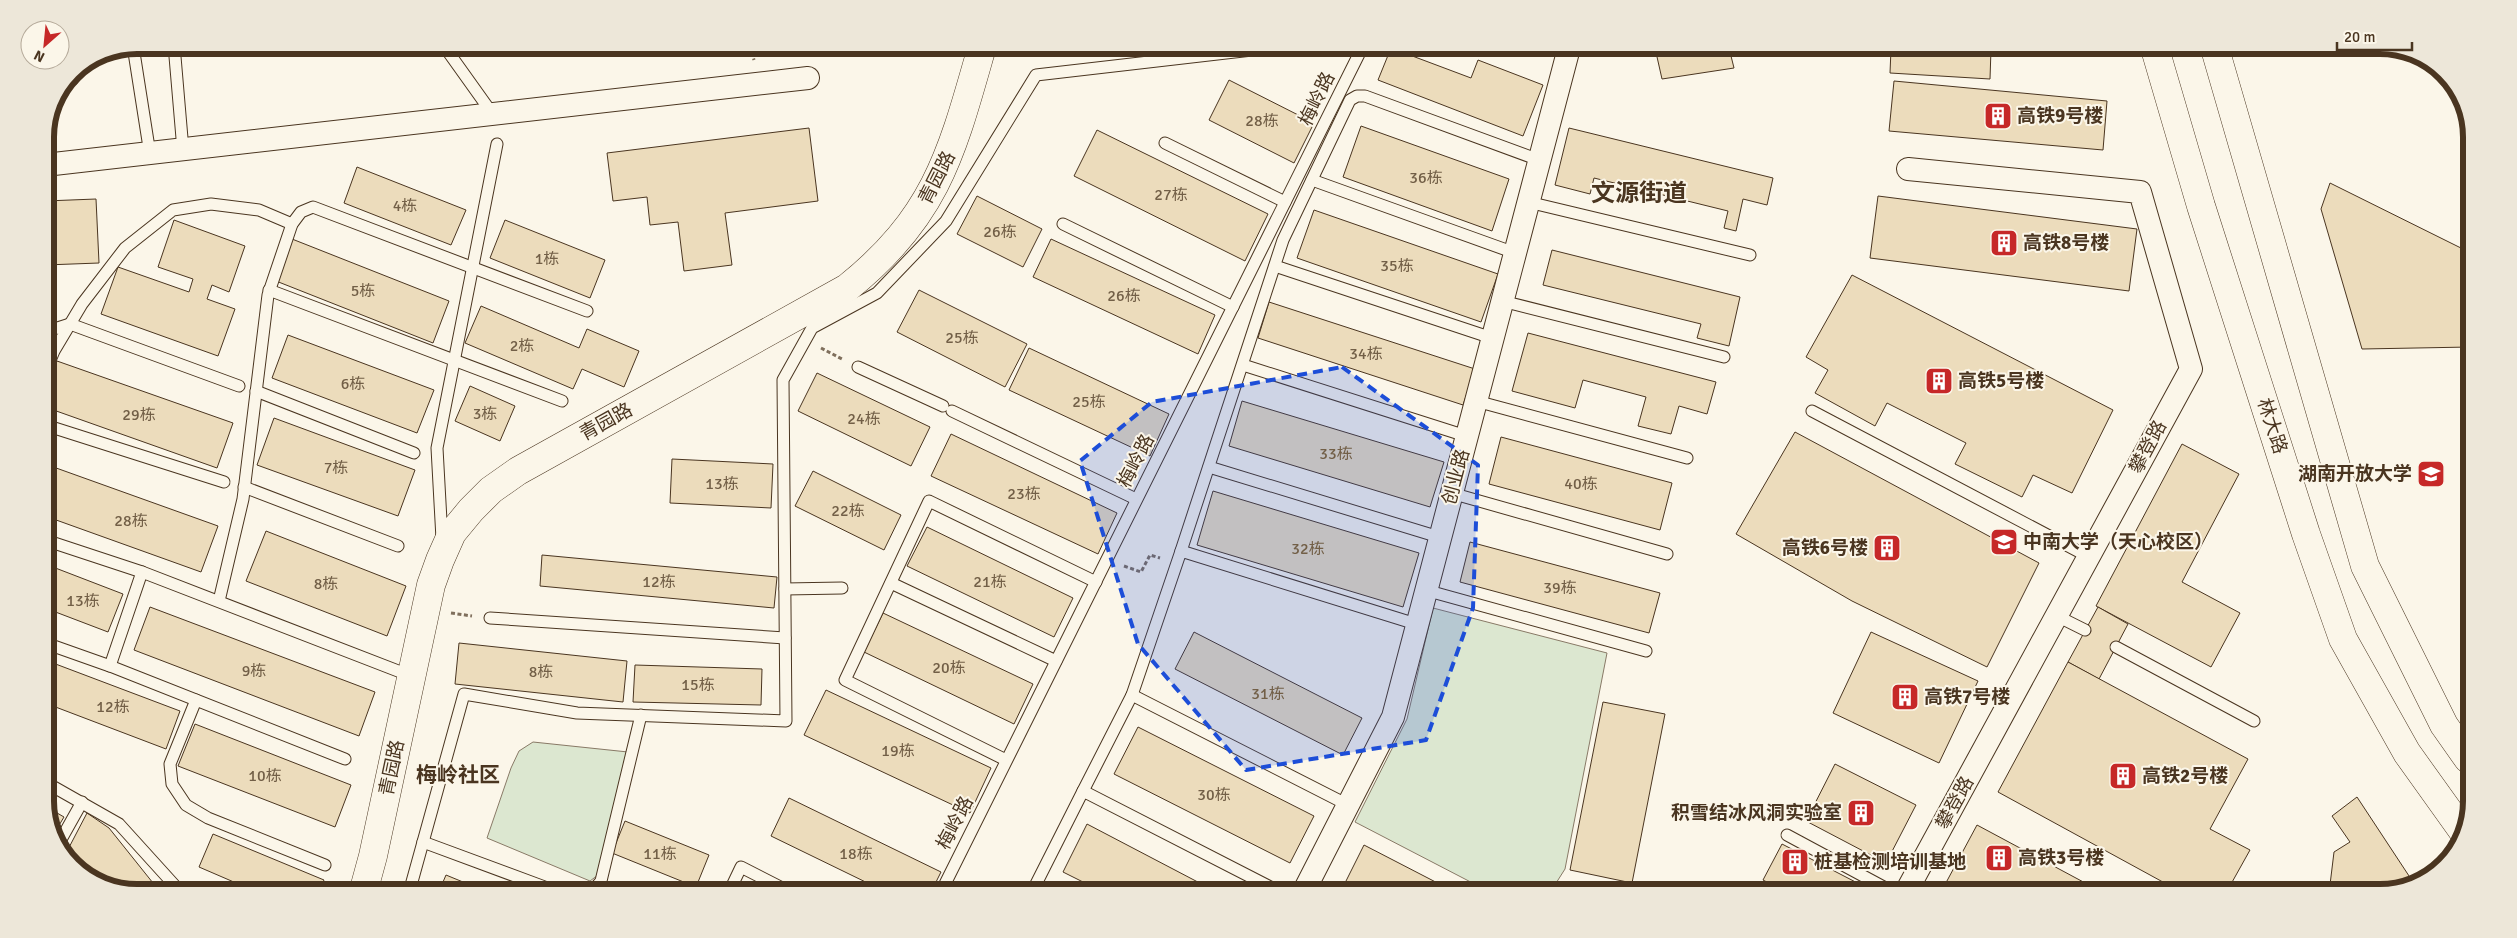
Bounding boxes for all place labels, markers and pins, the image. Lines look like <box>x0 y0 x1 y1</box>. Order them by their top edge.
building icon: 高铁9号楼 <box>1983 101 2013 131</box>
place label: 高铁9号楼 <box>2017 104 2103 128</box>
building icon: 高铁8号楼 <box>1989 228 2019 258</box>
place label: 高铁8号楼 <box>2023 231 2109 255</box>
building icon: 高铁5号楼 <box>1924 366 1954 396</box>
place label: 高铁5号楼 <box>1958 369 2044 393</box>
school or university icon: 湖南开放大学 <box>2416 459 2446 489</box>
place label: 湖南开放大学 <box>2298 462 2412 486</box>
school or university icon: 中南大学（天心校区） <box>1989 527 2019 557</box>
place label: 中南大学（天心校区） <box>2023 530 2213 554</box>
building icon: 高铁6号楼 <box>1872 533 1902 563</box>
place label: 高铁6号楼 <box>1782 536 1868 560</box>
building icon: 高铁7号楼 <box>1890 682 1920 712</box>
place label: 高铁7号楼 <box>1924 685 2010 709</box>
building icon: 高铁2号楼 <box>2108 761 2138 791</box>
place label: 高铁2号楼 <box>2142 764 2228 788</box>
building icon: 积雪结冰风洞实验室 <box>1846 798 1876 828</box>
place label: 积雪结冰风洞实验室 <box>1671 801 1842 825</box>
building icon: 高铁3号楼 <box>1984 843 2014 873</box>
place label: 高铁3号楼 <box>2018 846 2104 870</box>
building icon: 桩基检测培训基地 <box>1780 847 1810 877</box>
place label: 桩基检测培训基地 <box>1814 850 1966 874</box>

